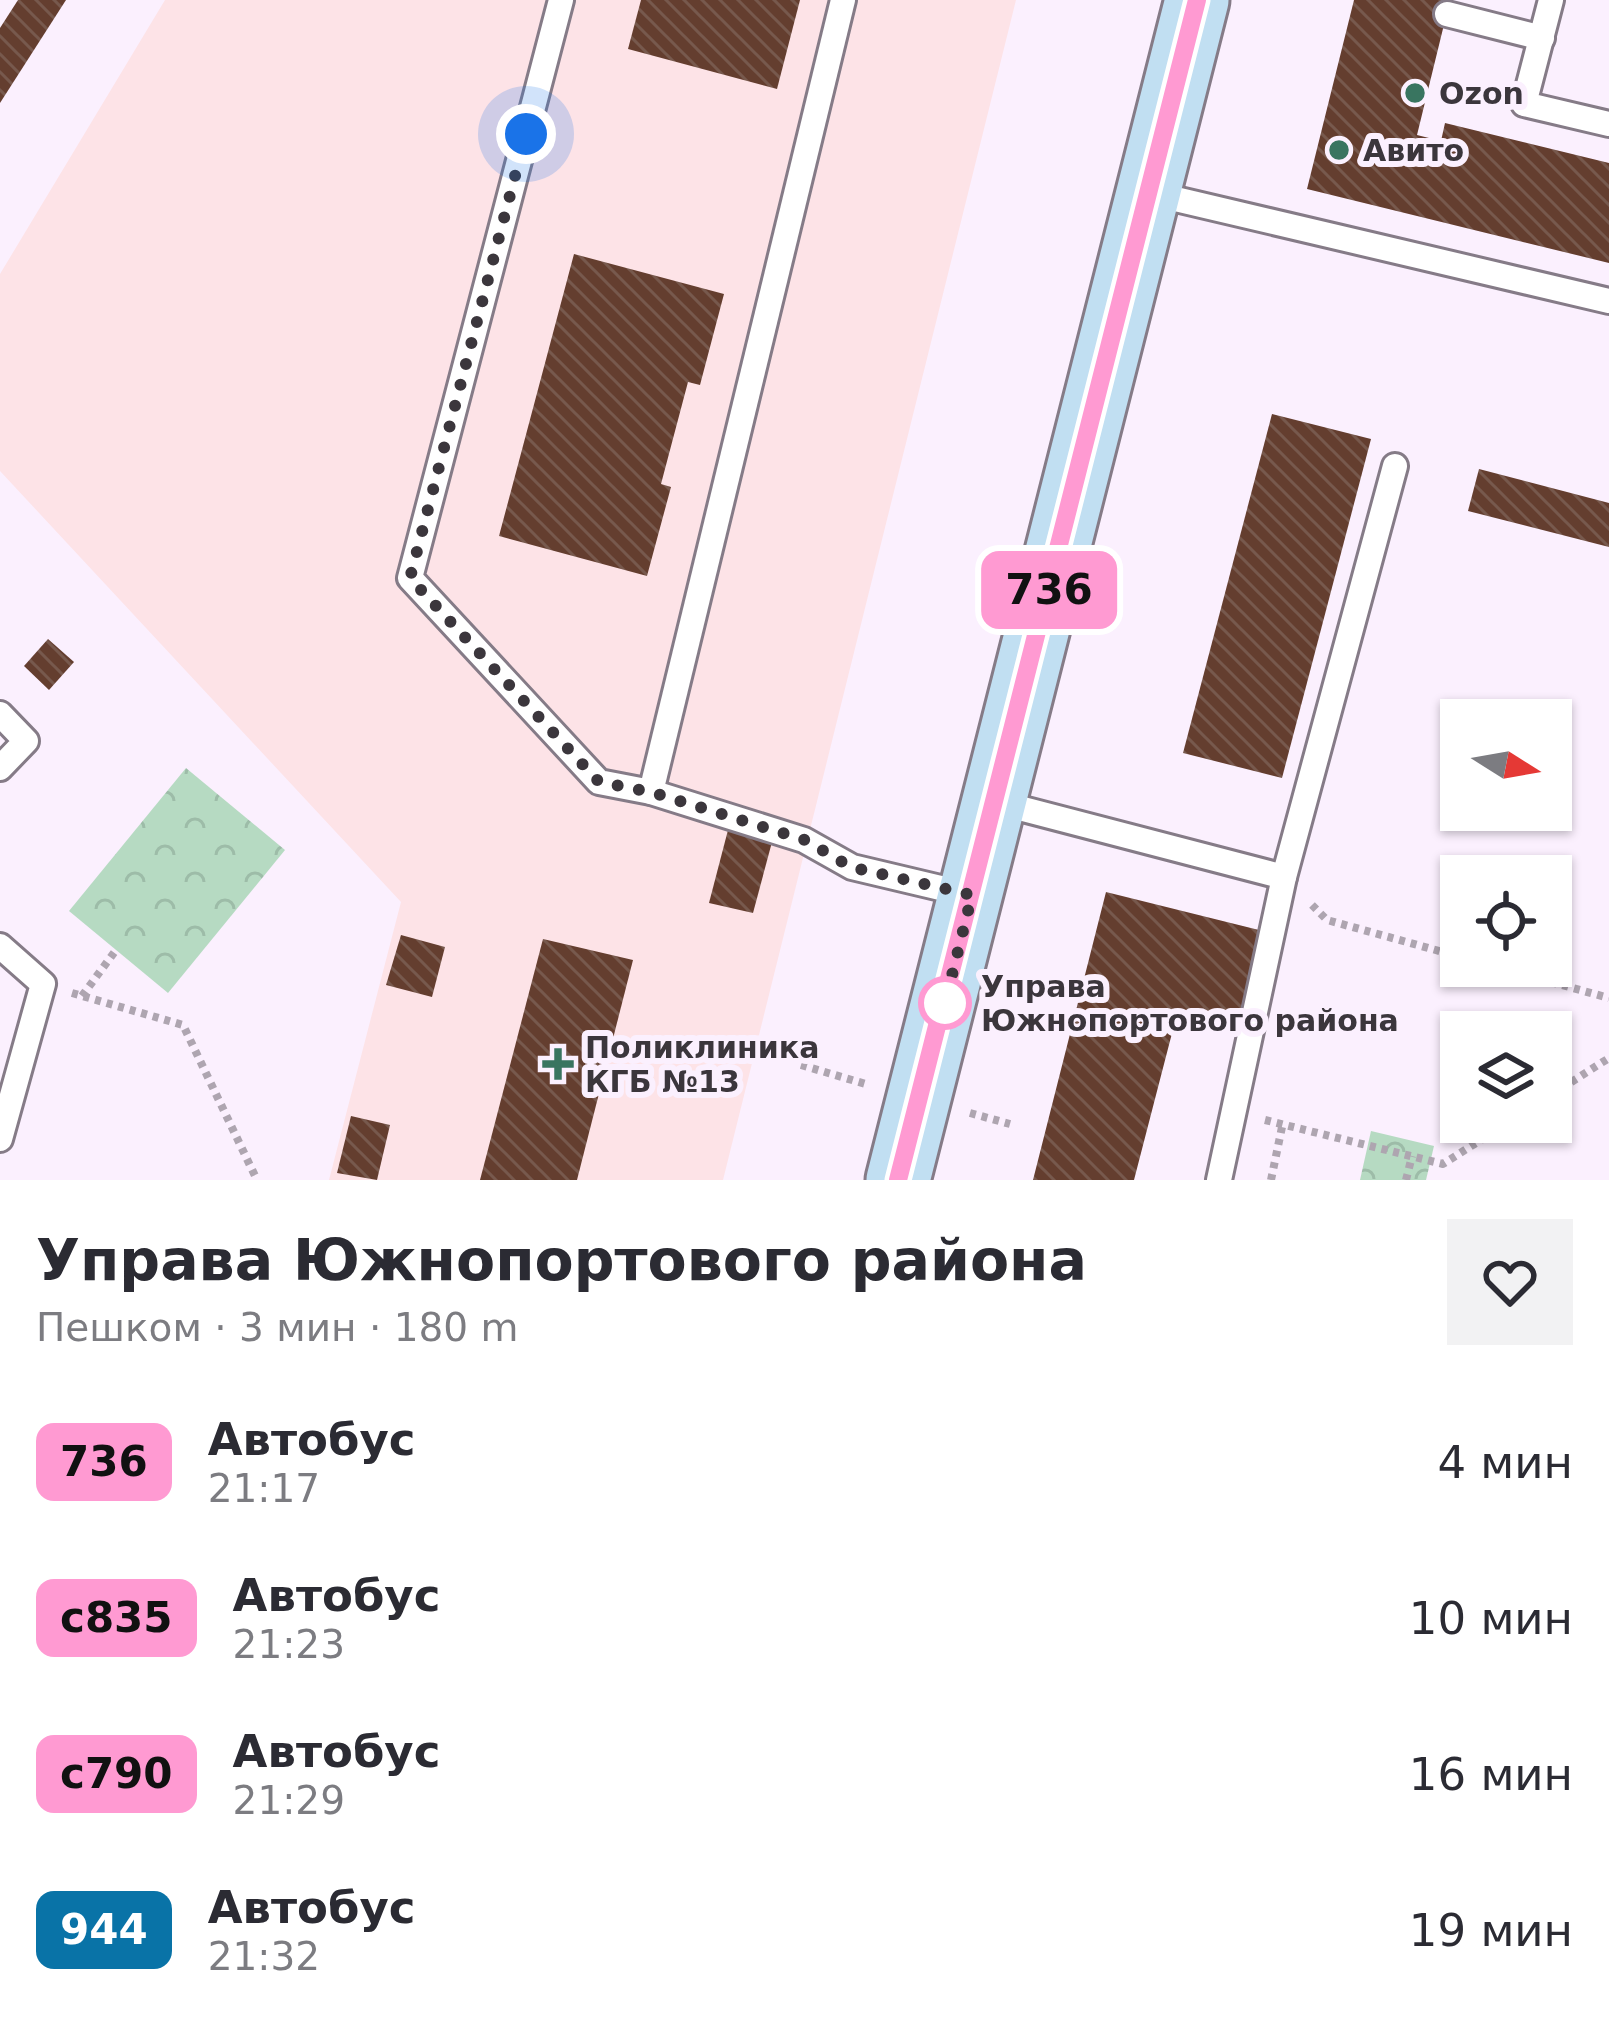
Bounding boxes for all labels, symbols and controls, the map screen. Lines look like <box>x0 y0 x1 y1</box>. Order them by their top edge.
place label: Ozon <box>1439 76 1524 111</box>
marker: Ozon <box>1402 80 1428 106</box>
your location <box>496 104 556 164</box>
place label: Авито <box>1363 133 1464 168</box>
marker: Авито <box>1326 137 1352 163</box>
line badge: 736 <box>980 551 1118 629</box>
text: 736 <box>1005 565 1093 614</box>
north arrow <box>1440 699 1572 831</box>
map controls <box>1440 699 1572 1143</box>
button: locate <box>1440 855 1572 987</box>
place label: Управа Южнопортового района <box>981 969 1399 1038</box>
marker: Управа Южнопортового района <box>920 978 970 1028</box>
button: layers <box>1440 1011 1572 1143</box>
place label: Поликлиника КГБ №13 <box>585 1030 819 1099</box>
marker: Поликлиника КГБ №13 <box>542 1048 574 1080</box>
button: heart <box>1447 1219 1573 1345</box>
text: Управа Южнопортового района <box>36 1227 1087 1293</box>
text: Пешком · 3 мин · 180 m <box>36 1305 519 1350</box>
text: Автобус <box>208 1413 415 1466</box>
text: 4 мин <box>1437 1436 1573 1489</box>
text: 736 <box>60 1437 148 1486</box>
text: 21:17 <box>208 1466 320 1511</box>
text: Автобус <box>233 1569 440 1622</box>
text: 10 мин <box>1409 1592 1573 1645</box>
text: с835 <box>60 1593 173 1642</box>
text: 21:23 <box>233 1622 345 1667</box>
text: Автобус <box>233 1725 440 1778</box>
text: 16 мин <box>1409 1748 1573 1801</box>
text: с790 <box>60 1749 173 1798</box>
text: 21:29 <box>233 1778 345 1823</box>
text: Автобус <box>208 1881 415 1934</box>
text: 19 мин <box>1409 1904 1573 1957</box>
text: 944 <box>60 1905 148 1954</box>
text: 21:32 <box>208 1934 320 1979</box>

